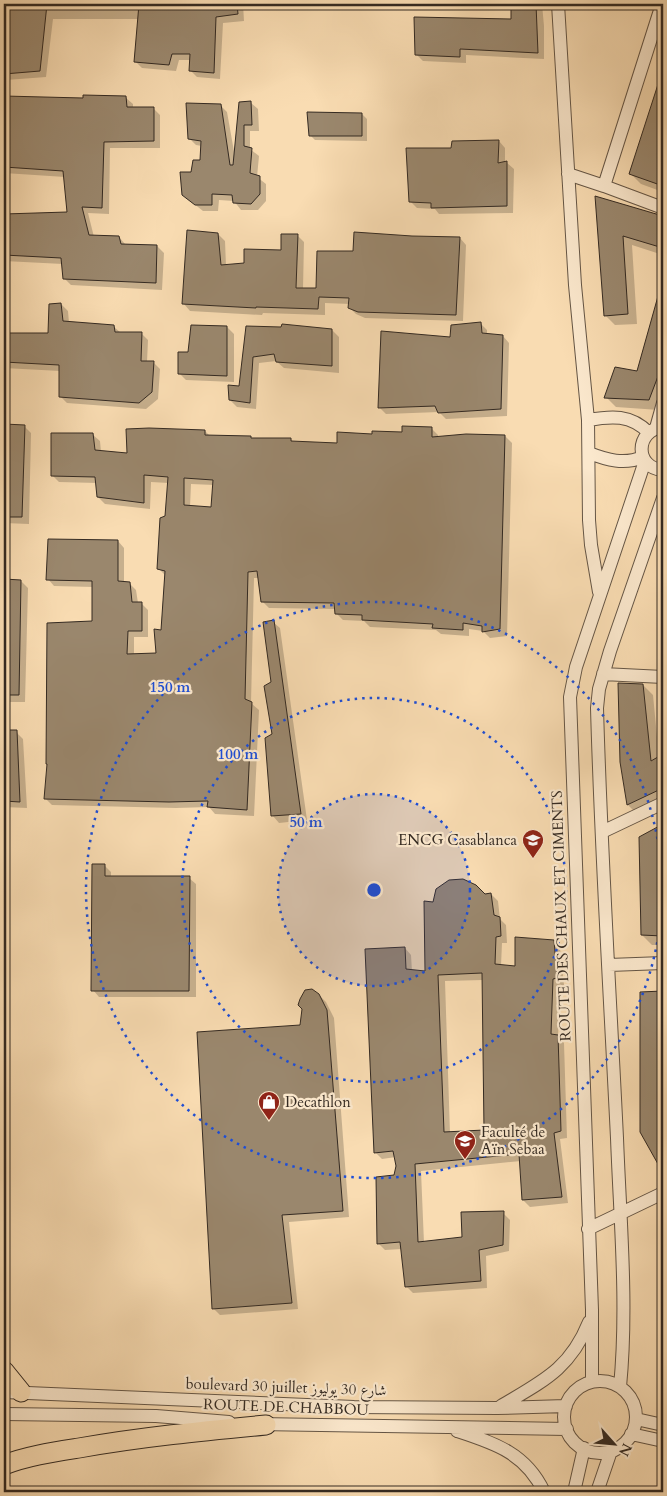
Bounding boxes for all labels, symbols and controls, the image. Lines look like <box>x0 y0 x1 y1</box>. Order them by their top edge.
text: 150 m <box>150 677 191 697</box>
text: 100 m <box>218 744 259 764</box>
street label: ROUTE DES CHAUX ET CIMENTS <box>547 790 575 1042</box>
text: 50 m <box>289 812 323 832</box>
school or university icon: ENCG Casablanca <box>521 828 545 859</box>
place label: ENCG Casablanca <box>398 830 518 850</box>
centre of rings <box>365 881 383 899</box>
shop icon: Decathlon <box>257 1090 281 1121</box>
place label: Decathlon <box>285 1092 351 1112</box>
place label: Faculté de Aïn Sebaa <box>481 1122 545 1159</box>
school or university icon: Faculté de Aïn Sebaa <box>453 1129 477 1160</box>
street label: boulevard 30 juillet شارع 30 يوليوز <box>185 1374 387 1403</box>
street label: ROUTE DE CHABBOU <box>203 1394 370 1420</box>
north arrow <box>590 1418 640 1468</box>
text: N <box>614 1440 636 1459</box>

